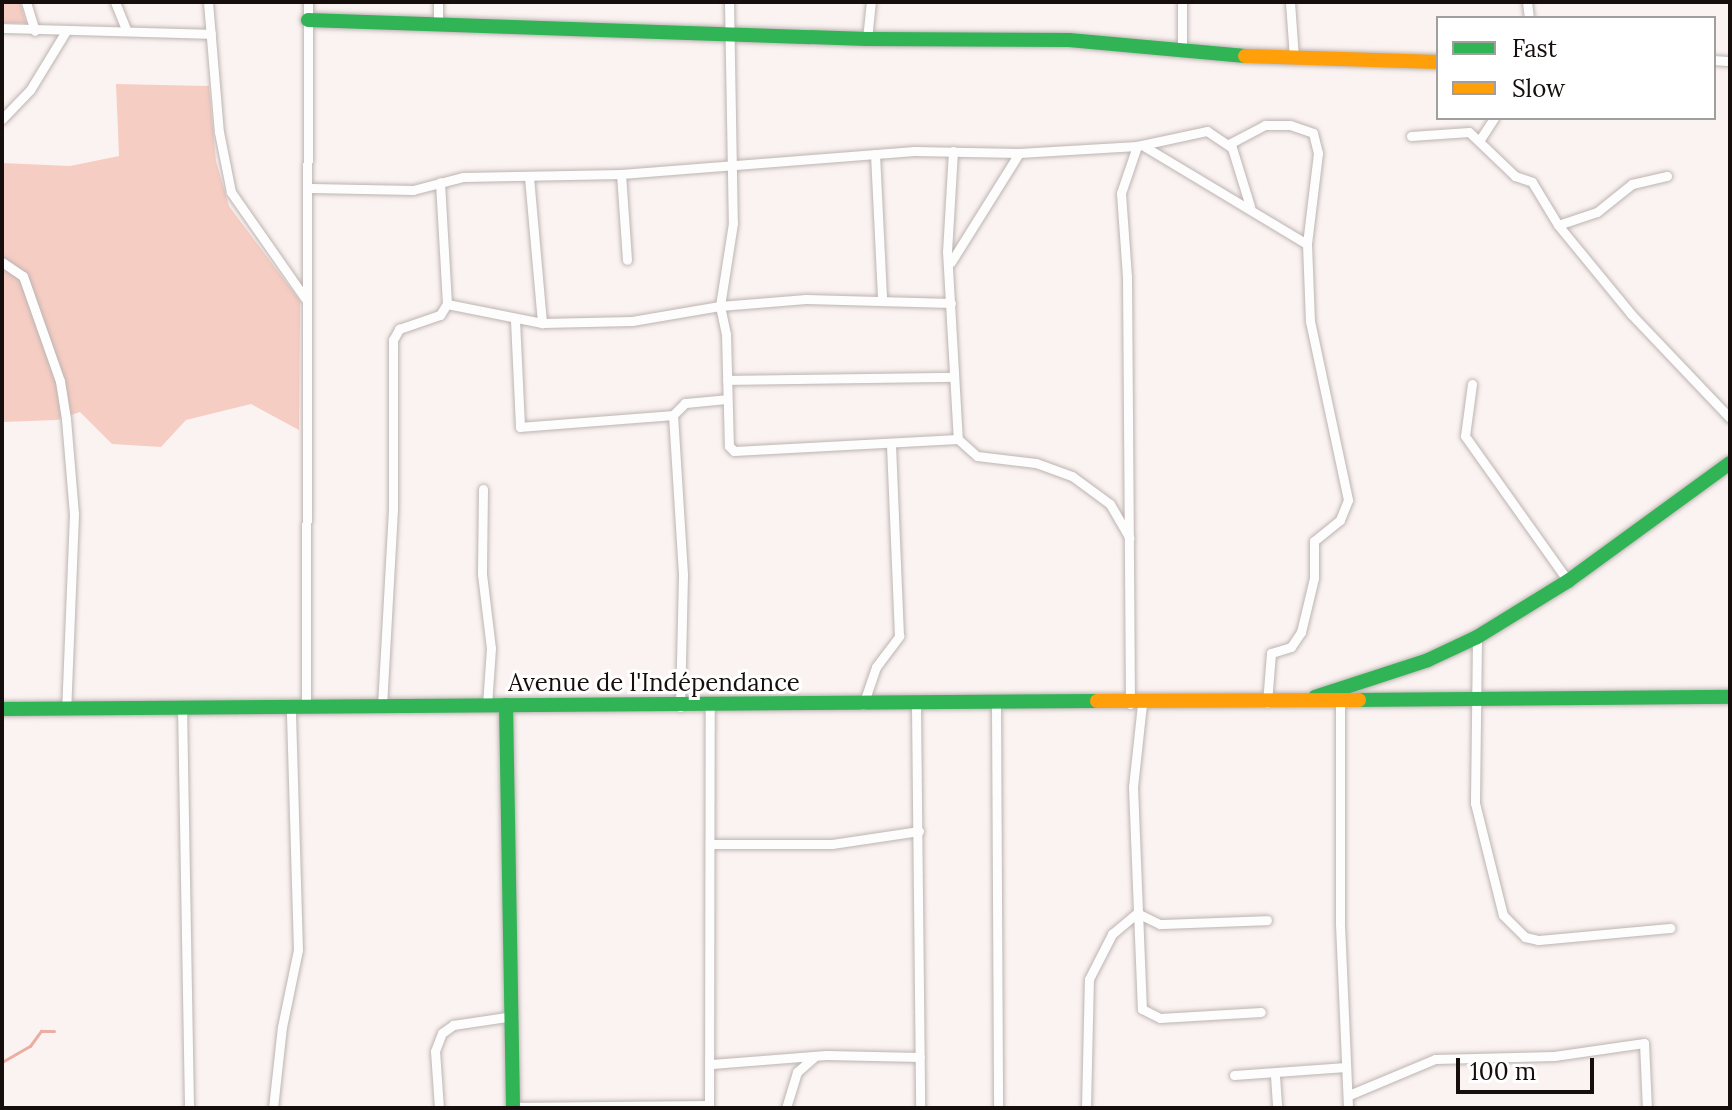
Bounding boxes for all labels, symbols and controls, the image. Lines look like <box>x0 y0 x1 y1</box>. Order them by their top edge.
legend <box>1436 16 1716 120</box>
text: Fast <box>1512 33 1557 64</box>
text: Slow <box>1512 73 1565 104</box>
street label: Avenue de l'Indépendance <box>508 669 800 697</box>
scale bar <box>1460 1042 1598 1092</box>
text: 100 m <box>1470 1056 1536 1087</box>

